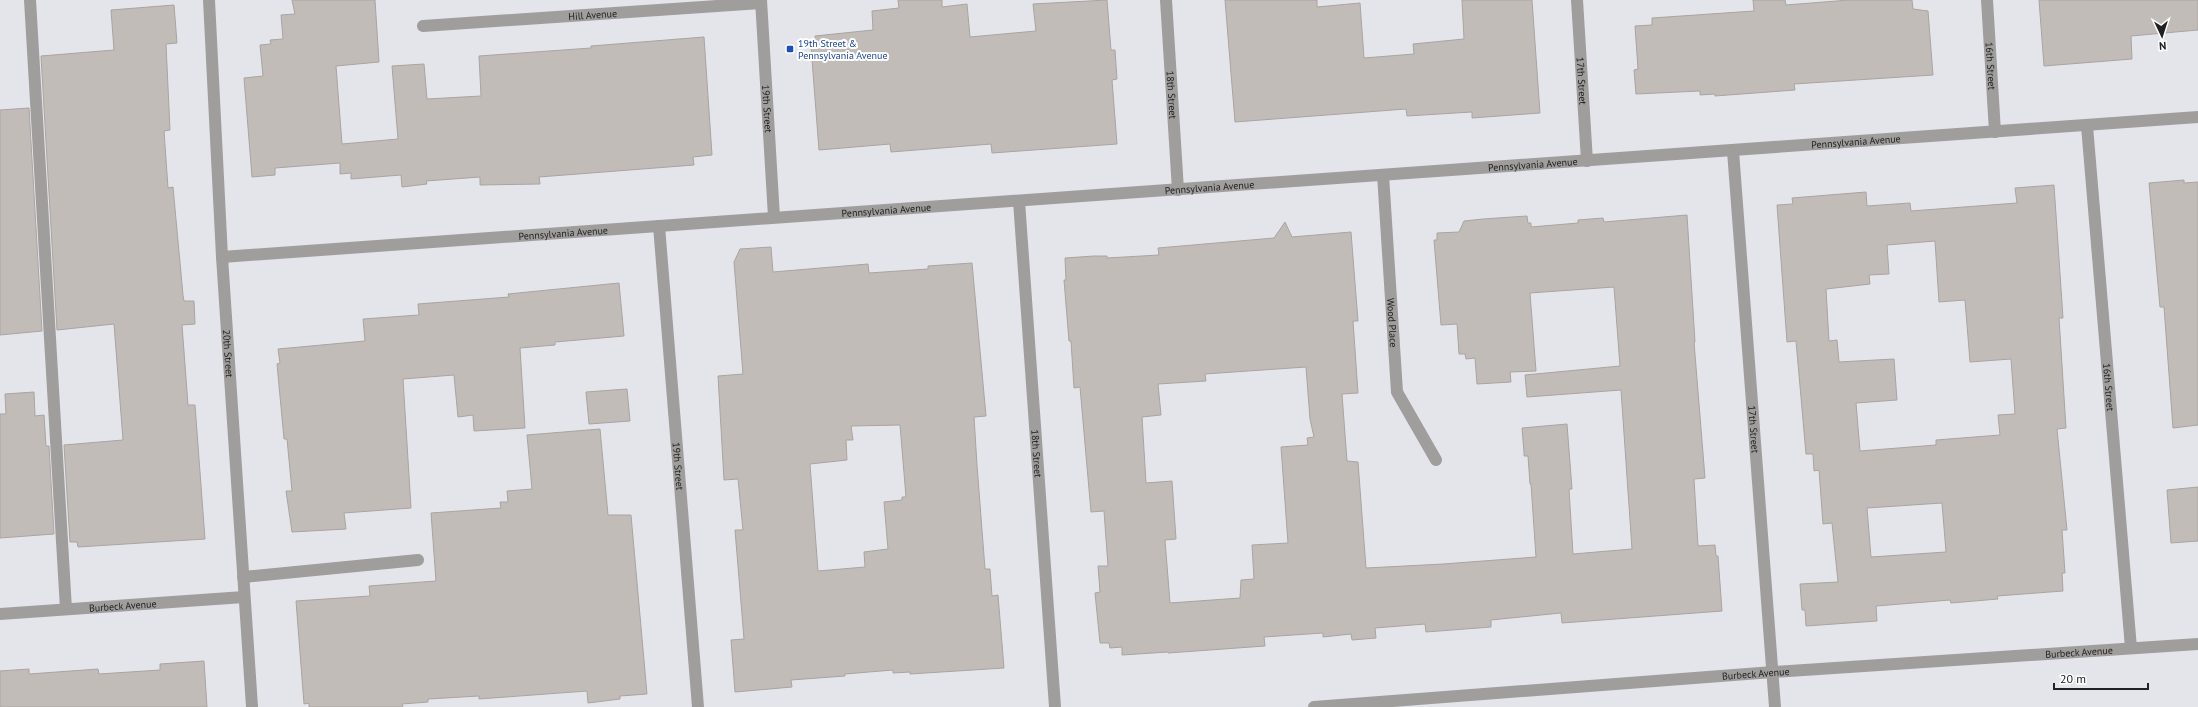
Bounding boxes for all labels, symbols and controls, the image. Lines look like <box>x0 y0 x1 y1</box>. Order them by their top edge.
street label: Hill Avenue <box>568 6 617 23</box>
north arrow <box>2142 16 2182 56</box>
place label: 19th Street & Pennsylvania Avenue <box>798 37 888 62</box>
text: N <box>2159 39 2167 53</box>
street label: 16th Street <box>1983 42 1999 91</box>
marker: 19th Street & Pennsylvania Avenue <box>785 44 795 54</box>
street label: 17th Street <box>1574 57 1590 106</box>
street label: 18th Street <box>1164 70 1180 120</box>
street label: 19th Street <box>760 84 775 134</box>
street label: Pennsylvania Avenue <box>1811 132 1901 151</box>
street label: Pennsylvania Avenue <box>1488 154 1578 174</box>
street label: Pennsylvania Avenue <box>1164 177 1255 197</box>
street label: Pennsylvania Avenue <box>841 200 932 220</box>
street label: Pennsylvania Avenue <box>518 223 608 242</box>
street label: Wood Place <box>1384 298 1401 348</box>
street label: 20th Street <box>220 329 237 378</box>
street label: 16th Street <box>2101 363 2118 412</box>
street label: 17th Street <box>1746 405 1762 454</box>
street label: 18th Street <box>1029 429 1045 478</box>
street label: 19th Street <box>670 442 687 491</box>
street label: Burbeck Avenue <box>88 597 157 614</box>
street label: Burbeck Avenue <box>2045 643 2113 661</box>
street label: Burbeck Avenue <box>1721 664 1790 682</box>
scale bar <box>2054 665 2148 691</box>
text: 20 m <box>2060 671 2086 686</box>

